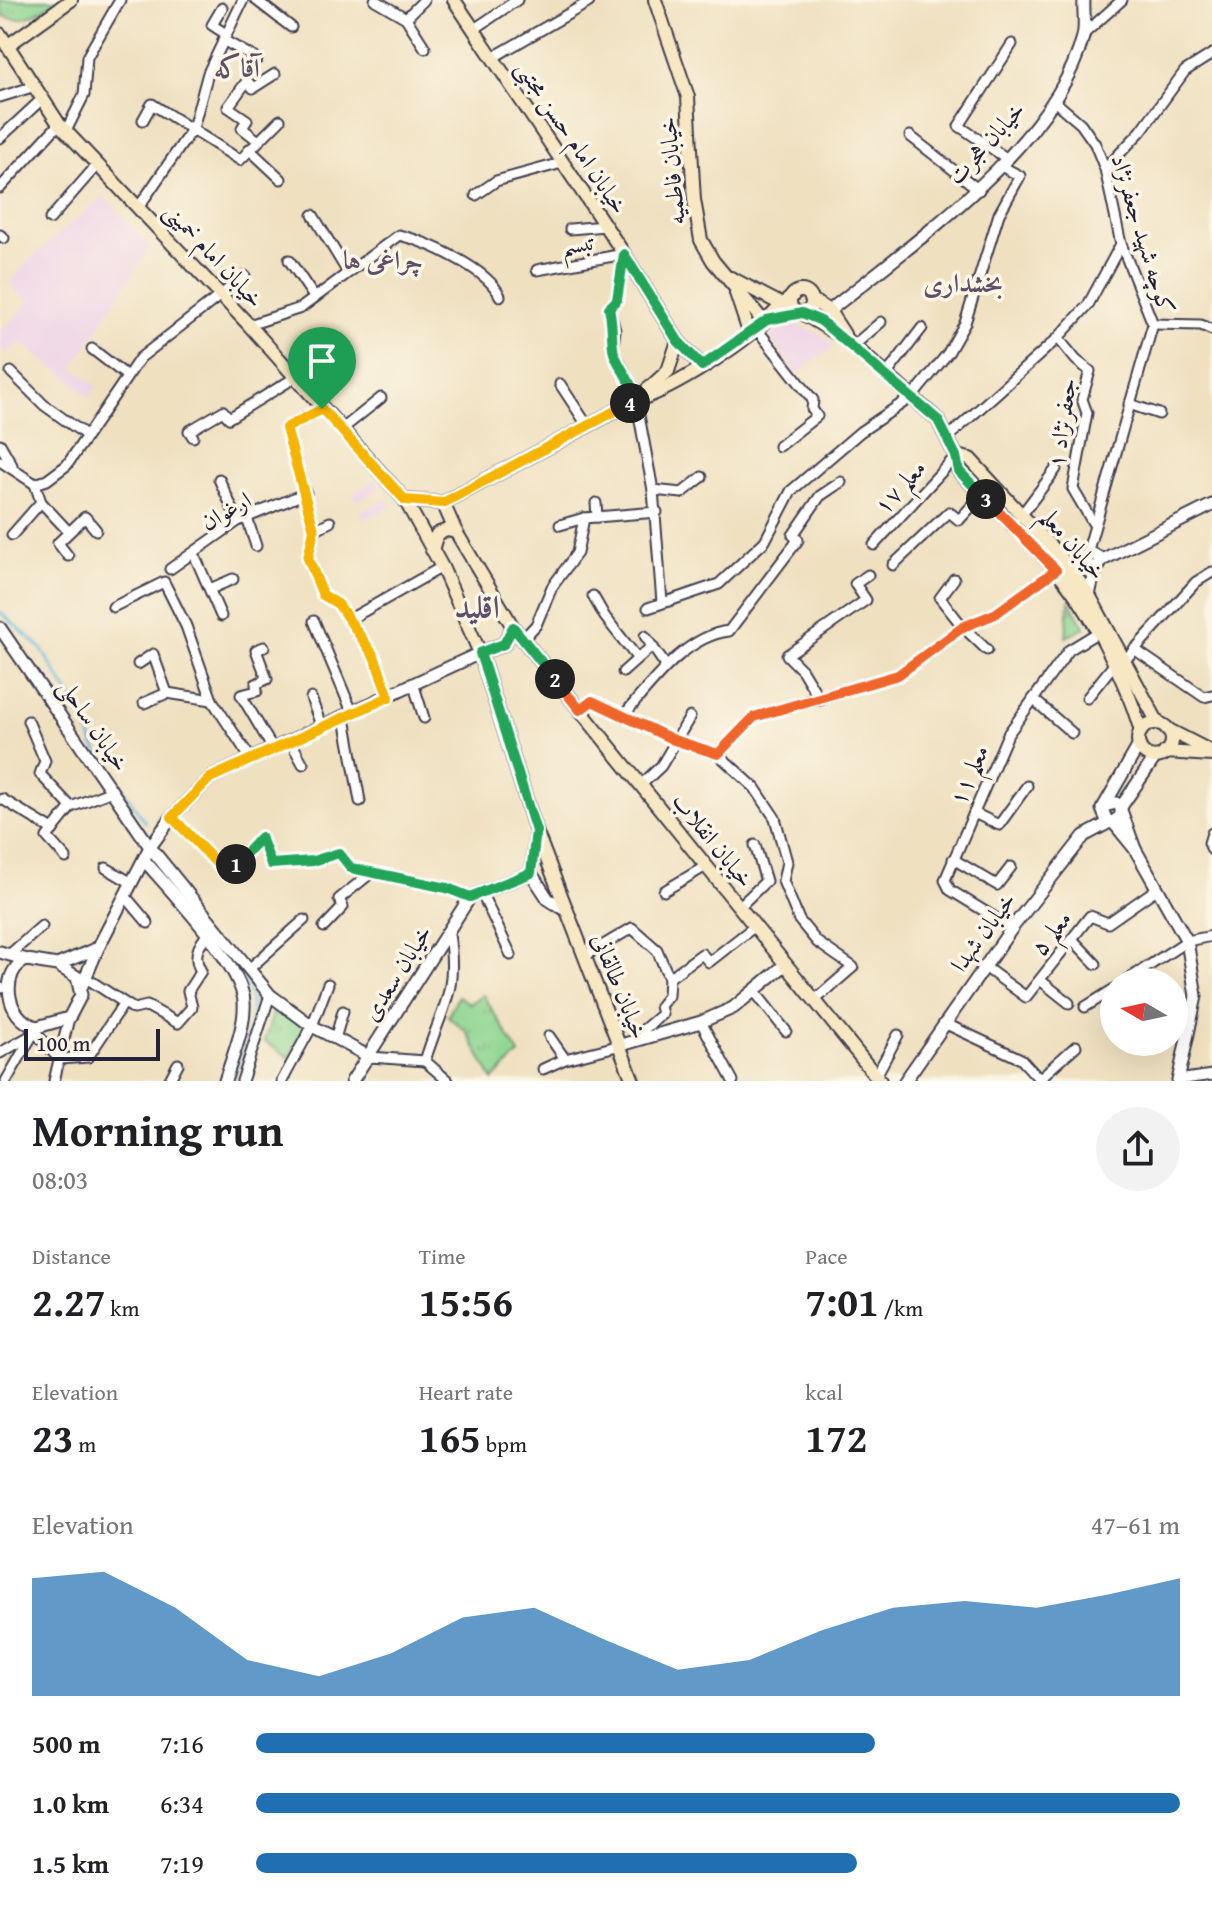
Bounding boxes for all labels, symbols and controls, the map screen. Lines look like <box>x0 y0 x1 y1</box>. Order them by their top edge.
district label: آقاکه <box>214 48 263 87</box>
street label: خیابان امام حسن مجتبی <box>504 53 637 223</box>
street label: خیابان هجرت <box>938 93 1033 192</box>
street label: خیابان فاطمیه <box>649 116 694 227</box>
street label: کوچه شهید جعفرنژاد <box>1103 150 1184 318</box>
street label: خیابان امام خمینی <box>153 194 273 318</box>
street label: تبسم <box>558 224 599 270</box>
district label: چراغی ها <box>343 240 423 279</box>
district label: بخشداری <box>923 263 1003 302</box>
pin <box>288 327 356 409</box>
icon: arrive <box>300 339 344 383</box>
street label: جعفرنژاد ۱ <box>1038 376 1085 470</box>
pin: 4 <box>610 383 650 423</box>
text: 4 <box>624 387 636 419</box>
street label: معلم ۱۷ <box>866 452 939 527</box>
pin: 3 <box>966 479 1006 519</box>
street label: ارغوان <box>194 482 258 539</box>
text: 3 <box>980 483 992 515</box>
street label: خیابان معلم <box>1027 500 1115 592</box>
district label: اقلید <box>454 583 500 630</box>
pin: 2 <box>535 659 575 699</box>
text: 2 <box>549 663 561 695</box>
street label: خیابان ساحلی <box>50 671 138 778</box>
street label: معلم ۱۱ <box>940 739 1004 814</box>
street label: خیابان انقلاب <box>664 784 763 895</box>
pin: 1 <box>216 844 256 884</box>
text: 1 <box>230 848 242 880</box>
street label: خیابان شهدا <box>941 884 1024 979</box>
street label: معلم ۵ <box>1022 903 1085 967</box>
street label: خیابان سعدی <box>353 918 440 1028</box>
street label: خیابان طالقانی <box>583 928 658 1044</box>
north arrow <box>1100 968 1188 1056</box>
map controls <box>1100 968 1188 1056</box>
scale bar <box>24 1025 160 1061</box>
text: 100 m <box>36 1027 91 1059</box>
text: Morning run <box>32 1098 283 1162</box>
button: share <box>1096 1107 1180 1191</box>
text: 08:03 <box>32 1160 88 1199</box>
text: Distance <box>32 1240 111 1272</box>
text: Time <box>419 1240 465 1272</box>
text: Pace <box>805 1240 848 1272</box>
text: 2.27 <box>32 1272 105 1331</box>
text: 15:56 <box>419 1272 513 1331</box>
text: 7:01 <box>805 1272 879 1331</box>
text: km <box>105 1292 139 1324</box>
text: /km <box>879 1292 923 1324</box>
text: Elevation <box>32 1376 118 1408</box>
text: Heart rate <box>419 1376 513 1408</box>
text: kcal <box>805 1376 843 1408</box>
text: 23 <box>32 1408 73 1467</box>
text: 165 <box>419 1408 481 1467</box>
text: 172 <box>805 1408 868 1467</box>
text: m <box>73 1428 96 1460</box>
text: bpm <box>481 1428 527 1460</box>
text: Elevation <box>32 1505 134 1544</box>
text: 47–61 m <box>1091 1505 1180 1544</box>
text: 500 m <box>32 1724 100 1763</box>
text: 7:16 <box>160 1724 204 1763</box>
text: 1.0 km <box>32 1784 109 1823</box>
text: 6:34 <box>160 1784 204 1823</box>
text: 1.5 km <box>32 1844 109 1883</box>
text: 7:19 <box>160 1844 204 1883</box>

